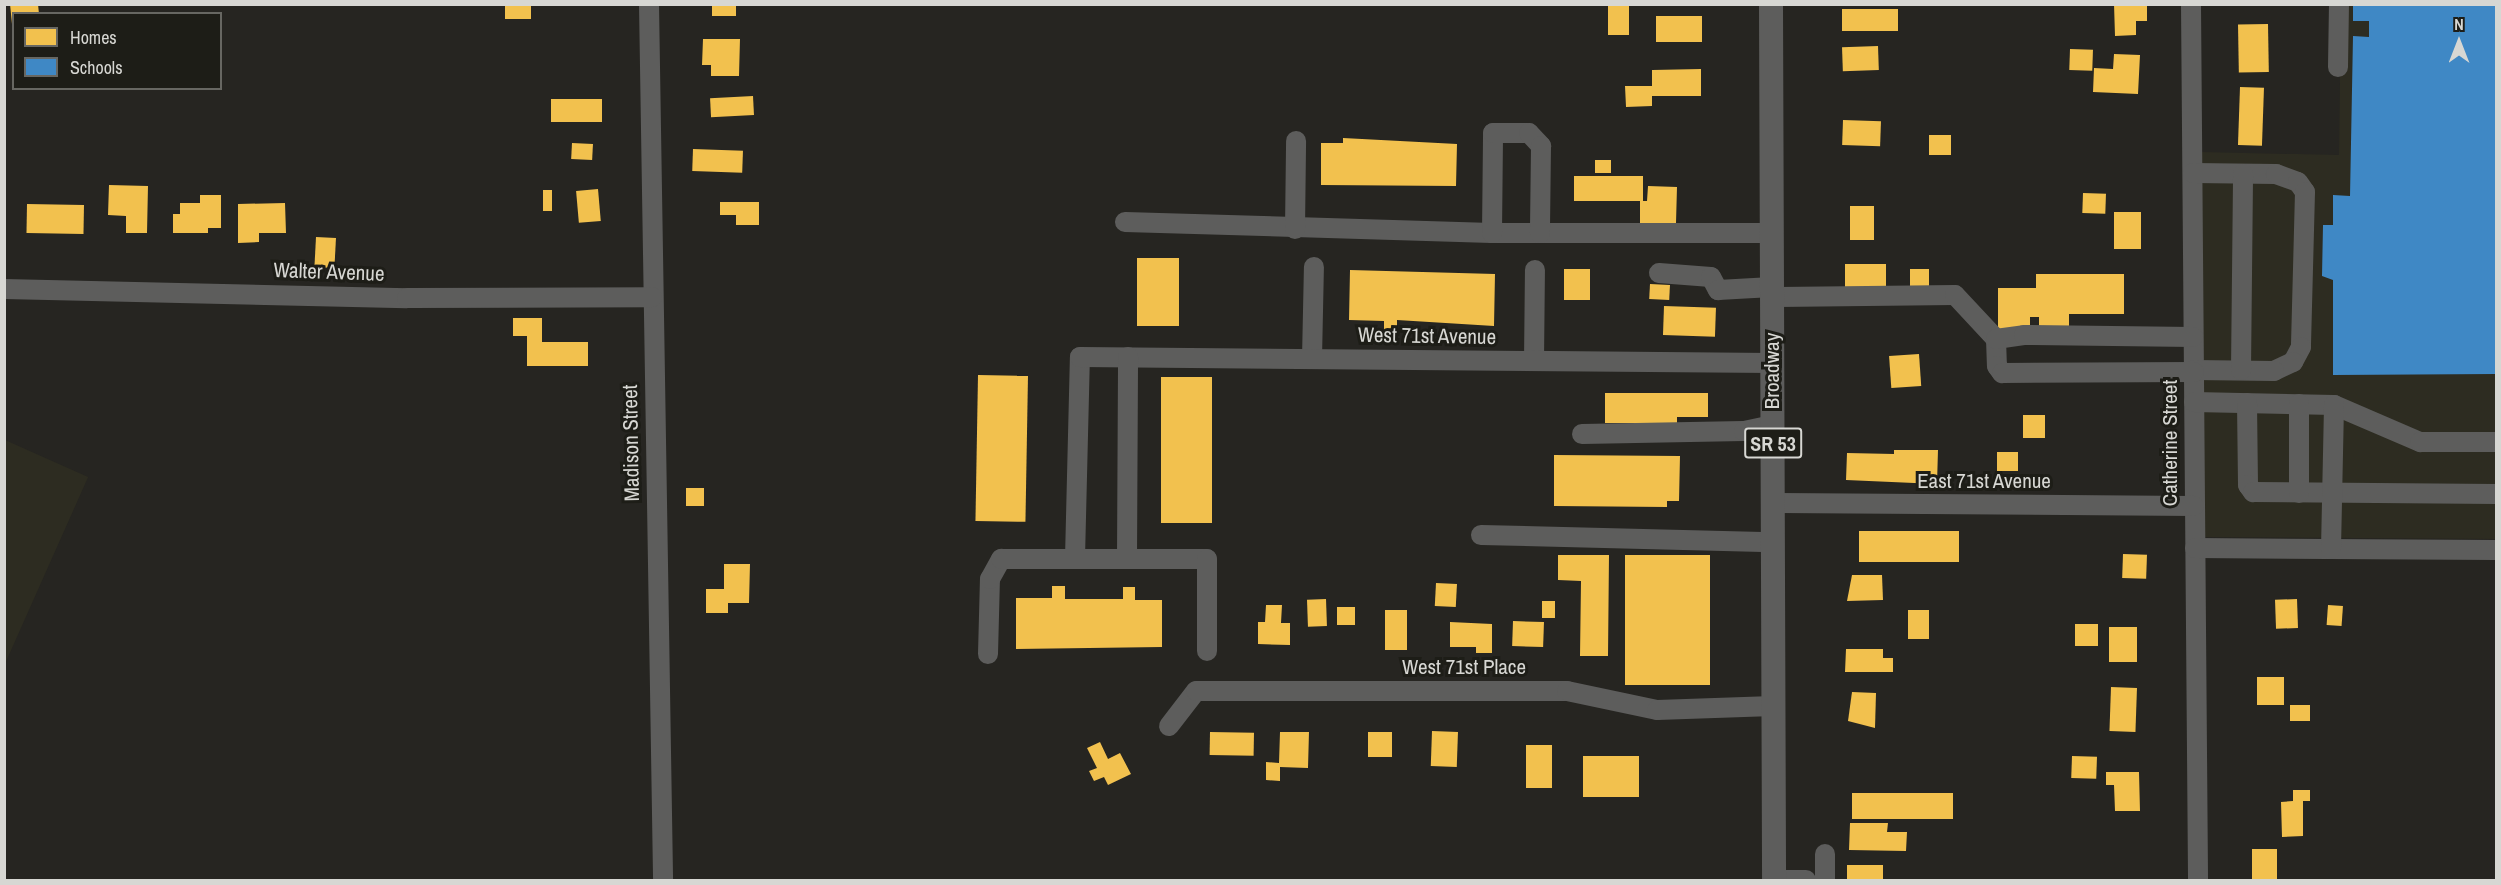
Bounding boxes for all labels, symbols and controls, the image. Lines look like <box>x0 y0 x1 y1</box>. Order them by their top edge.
legend <box>12 12 222 90</box>
north arrow <box>2429 12 2489 72</box>
text: N <box>2454 13 2464 35</box>
text: Homes <box>70 25 117 50</box>
text: Schools <box>70 55 123 80</box>
street label: Walter Avenue <box>273 257 385 287</box>
street label: West 71st Avenue <box>1357 322 1497 350</box>
street label: Broadway <box>1759 333 1785 409</box>
street label: Catherine Street <box>2157 380 2183 506</box>
street label: Madison Street <box>617 384 645 502</box>
road number: SR 53 <box>1743 426 1803 460</box>
street label: East 71st Avenue <box>1917 468 2051 494</box>
street label: West 71st Place <box>1402 654 1526 680</box>

